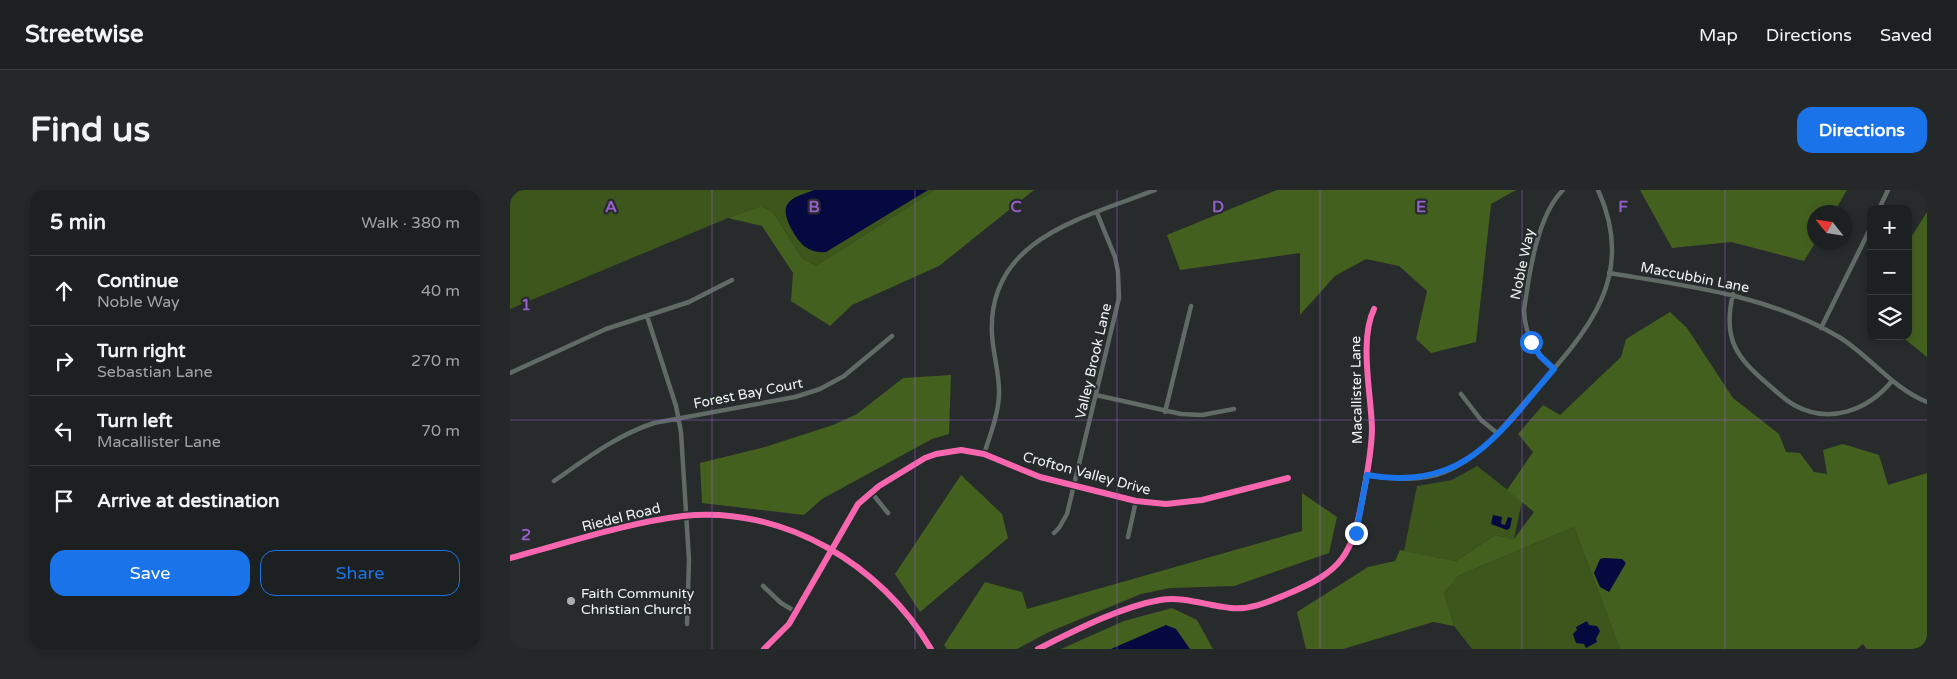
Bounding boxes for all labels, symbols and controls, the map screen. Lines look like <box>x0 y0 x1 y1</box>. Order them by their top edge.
text: Streetwise <box>25 20 144 49</box>
text: Map <box>1699 24 1738 46</box>
text: Directions <box>1766 24 1852 46</box>
text: Saved <box>1880 24 1932 46</box>
button: Directions <box>1797 107 1927 153</box>
text: Find us <box>30 109 150 151</box>
text: A <box>605 197 617 217</box>
text: B <box>808 197 820 217</box>
text: C <box>1010 197 1022 217</box>
text: D <box>1212 197 1224 217</box>
text: E <box>1416 197 1426 217</box>
text: F <box>1618 197 1628 217</box>
north arrow <box>1807 205 1852 250</box>
map controls <box>1867 205 1912 340</box>
button: + <box>1867 205 1912 250</box>
text: 5 min <box>50 210 106 235</box>
text: Walk · 380 m <box>361 213 460 233</box>
street label: Noble Way <box>1507 227 1538 301</box>
button: − <box>1867 250 1912 295</box>
street label: Maccubbin Lane <box>1639 259 1751 296</box>
text: Continue <box>97 270 179 292</box>
icon: ahead <box>50 277 78 305</box>
text: 40 m <box>421 281 460 301</box>
text: Noble Way <box>97 292 180 312</box>
text: 1 <box>521 295 531 315</box>
button: layers <box>1867 295 1912 340</box>
street label: Valley Brook Lane <box>1072 302 1115 421</box>
route start <box>1520 331 1543 354</box>
street label: Macallister Lane <box>1347 336 1366 444</box>
text: Turn right <box>97 340 185 362</box>
icon: right <box>50 347 78 375</box>
text: 270 m <box>411 351 460 371</box>
text: Sebastian Lane <box>97 362 213 382</box>
street label: Forest Bay Court <box>692 374 805 412</box>
text: Turn left <box>97 410 173 432</box>
icon: left <box>50 417 78 445</box>
text: 70 m <box>421 421 460 441</box>
text: Macallister Lane <box>97 432 221 452</box>
street label: Crofton Valley Drive <box>1021 448 1153 499</box>
icon: arrive <box>50 487 78 515</box>
text: Arrive at destination <box>97 490 280 512</box>
street label: Riedel Road <box>580 500 662 535</box>
route end <box>1345 522 1368 545</box>
text: 2 <box>521 525 531 545</box>
button: Save <box>50 550 250 596</box>
button: Share <box>260 550 460 596</box>
place label: Faith Community Christian Church <box>581 585 695 618</box>
marker: Faith Community Christian Church <box>565 595 577 607</box>

